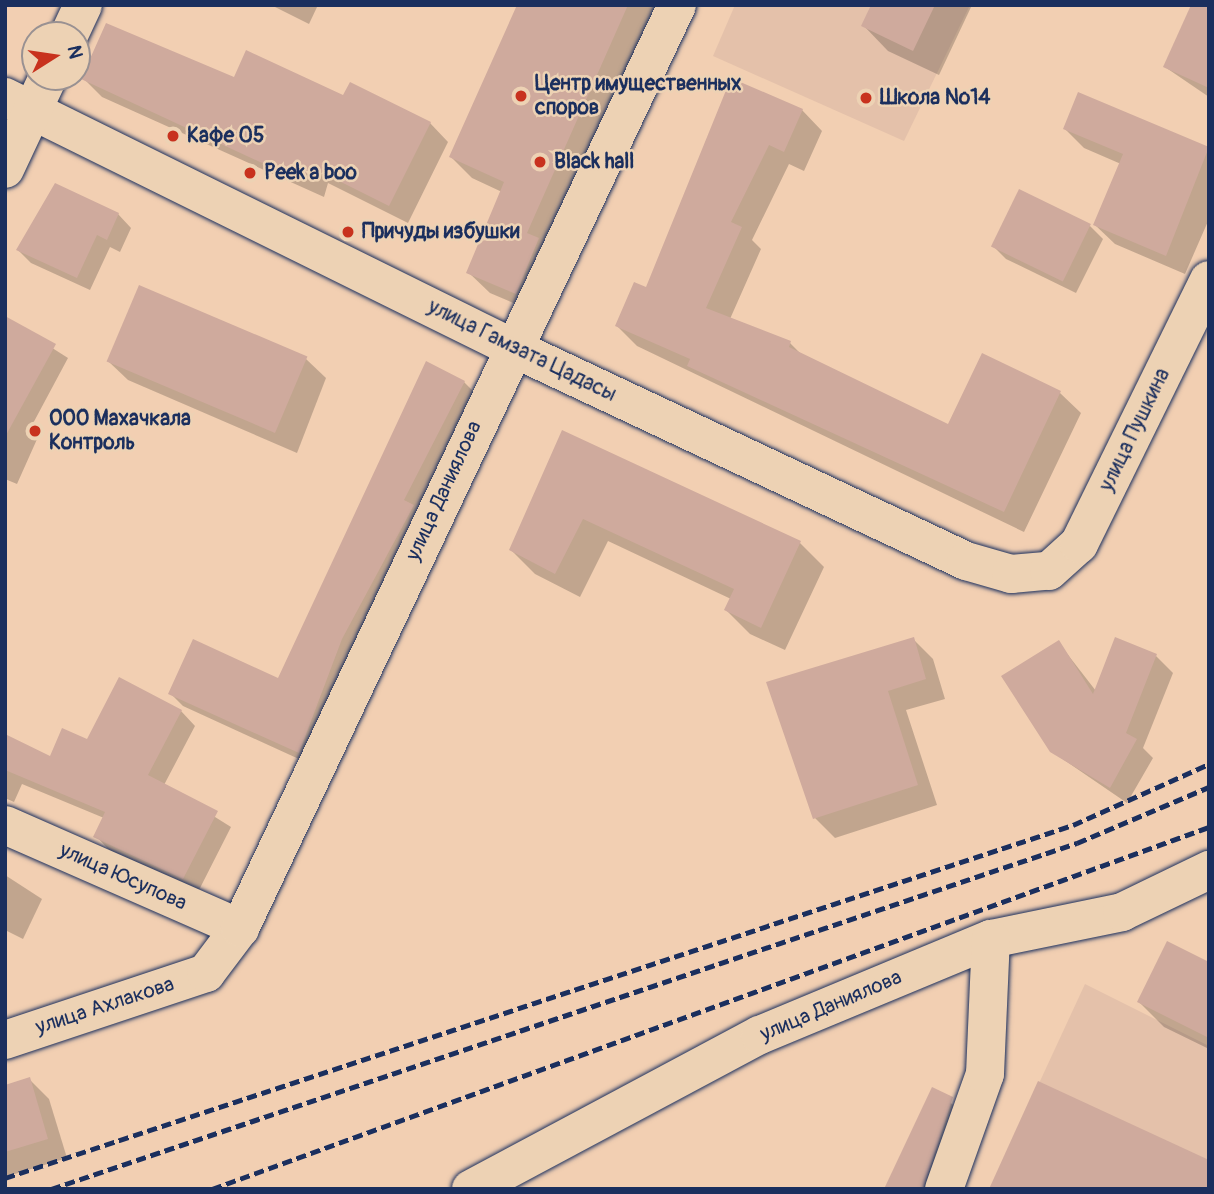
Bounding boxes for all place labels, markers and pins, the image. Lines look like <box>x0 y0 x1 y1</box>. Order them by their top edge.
place label: Центр имущественных споров <box>535 71 742 121</box>
place label: Школа №14 <box>880 85 991 111</box>
marker: Центр имущественных споров <box>513 88 529 104</box>
marker: Школа №14 <box>858 90 874 106</box>
place label: Кафе 05 <box>187 123 264 149</box>
marker: Кафе 05 <box>165 128 181 144</box>
place label: Black hall <box>554 149 634 175</box>
marker: Black hall <box>532 154 548 170</box>
place label: Peek a boo <box>264 160 357 186</box>
marker: Peek a boo <box>242 165 258 181</box>
place label: Причуды избушки <box>362 219 520 245</box>
marker: Причуды избушки <box>340 224 356 240</box>
place label: ООО Махачкала Контроль <box>49 406 191 456</box>
marker: ООО Махачкала Контроль <box>27 423 43 439</box>

